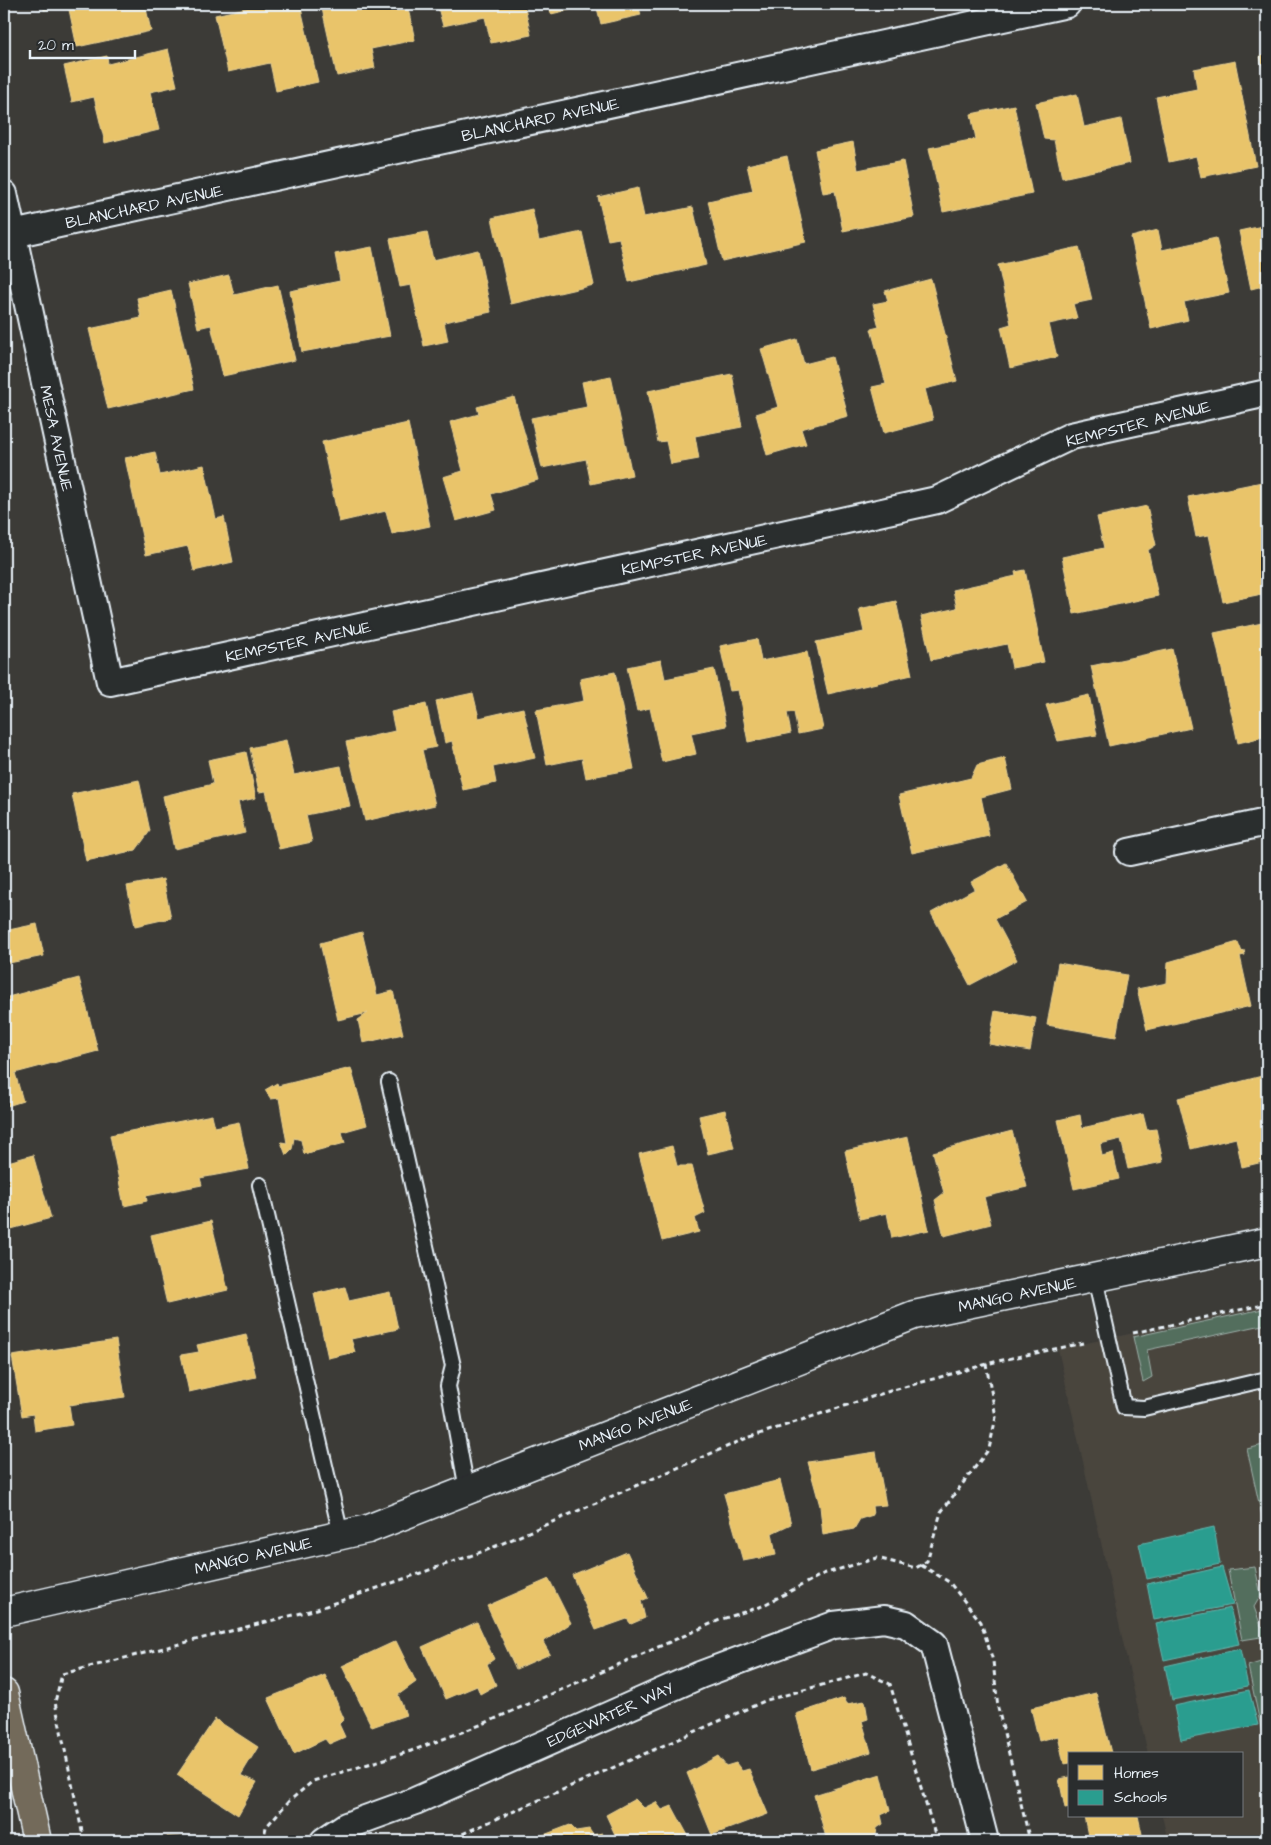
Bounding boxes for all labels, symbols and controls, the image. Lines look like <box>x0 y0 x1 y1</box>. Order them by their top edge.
scale bar <box>30 28 135 60</box>
text: 20 m <box>38 35 74 56</box>
street label: BLANCHARD AVENUE <box>459 92 621 147</box>
street label: BLANCHARD AVENUE <box>63 179 225 234</box>
street label: MESA AVENUE <box>34 383 78 494</box>
street label: KEMPSTER AVENUE <box>1064 395 1213 453</box>
street label: KEMPSTER AVENUE <box>619 529 770 581</box>
street label: KEMPSTER AVENUE <box>223 616 374 668</box>
street label: MANGO AVENUE <box>956 1272 1079 1318</box>
street label: MANGO AVENUE <box>575 1393 696 1457</box>
street label: MANGO AVENUE <box>192 1532 315 1580</box>
street label: EDGEWATER WAY <box>543 1677 678 1753</box>
legend <box>1068 1752 1244 1818</box>
text: Homes <box>1114 1763 1159 1784</box>
text: Schools <box>1114 1787 1168 1808</box>

